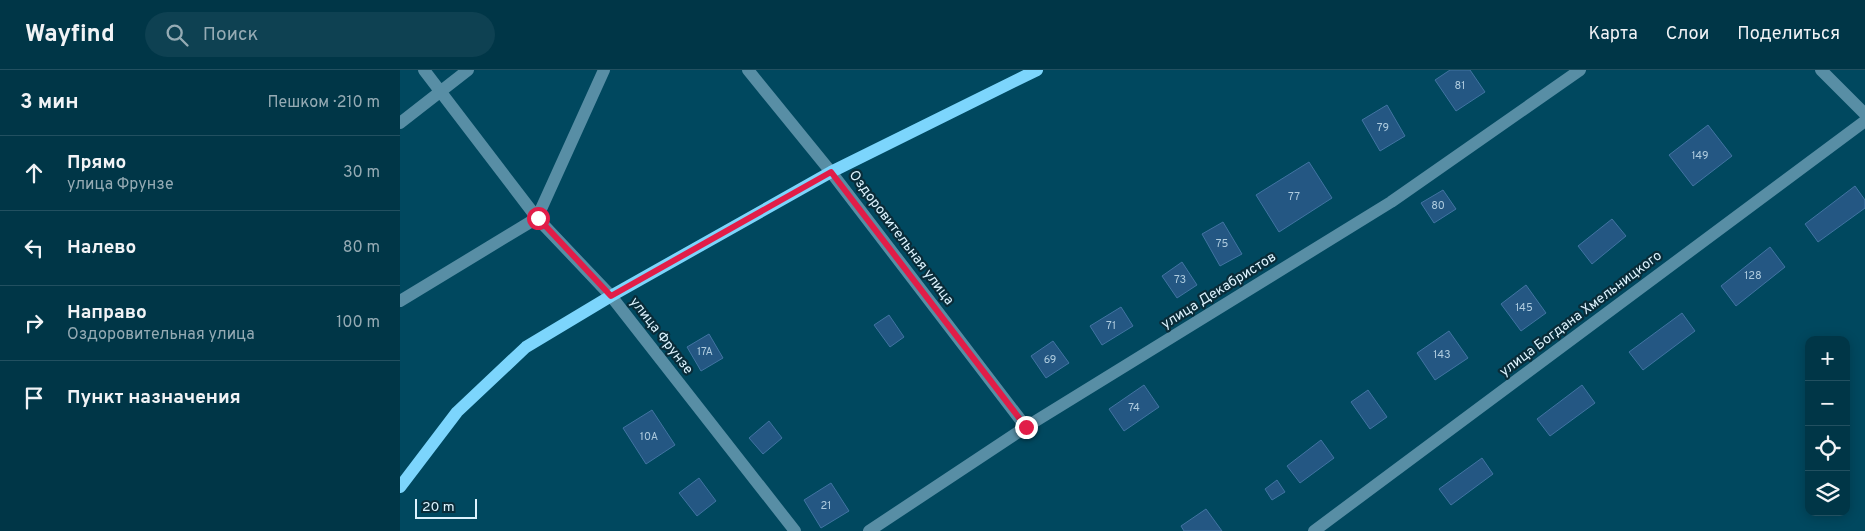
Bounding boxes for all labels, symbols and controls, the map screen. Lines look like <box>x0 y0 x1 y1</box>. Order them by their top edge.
search box <box>145 12 495 57</box>
text: Wayfind <box>25 20 115 50</box>
icon: search <box>163 21 191 49</box>
text: Поиск <box>203 23 258 47</box>
text: Карта <box>1588 23 1638 46</box>
text: Слои <box>1666 23 1709 46</box>
text: Поделиться <box>1737 23 1840 46</box>
house number: 81 <box>1455 79 1465 93</box>
text: 3 мин <box>20 89 79 116</box>
text: Пешком · 210 m <box>267 93 380 113</box>
house number: 79 <box>1377 121 1389 135</box>
house number: 149 <box>1691 149 1709 163</box>
text: Прямо <box>67 151 126 175</box>
icon: ahead <box>20 159 48 187</box>
text: 30 m <box>343 163 380 183</box>
street label: Оздоровительная улица <box>845 167 957 309</box>
text: улица Фрунзе <box>67 175 174 195</box>
house number: 77 <box>1288 190 1300 204</box>
house number: 80 <box>1431 199 1445 213</box>
route start <box>527 207 550 230</box>
icon: left <box>20 234 48 262</box>
text: Налево <box>67 236 136 260</box>
house number: 75 <box>1216 237 1228 251</box>
text: 80 m <box>343 238 380 258</box>
street label: улица Богдана Хмельницкого <box>1496 247 1666 381</box>
street label: улица Декабристов <box>1158 249 1280 333</box>
house number: 128 <box>1744 269 1762 283</box>
house number: 73 <box>1174 273 1186 287</box>
street label: улица Фрунзе <box>626 294 696 378</box>
text: Направо <box>67 301 147 325</box>
house number: 145 <box>1515 301 1533 315</box>
icon: right <box>20 309 48 337</box>
text: 100 m <box>336 313 380 333</box>
house number: 71 <box>1106 319 1116 333</box>
text: Оздоровительная улица <box>67 325 255 345</box>
map controls <box>1805 336 1850 516</box>
button: + <box>1805 336 1850 381</box>
house number: 17А <box>697 345 713 359</box>
house number: 143 <box>1433 348 1451 362</box>
house number: 69 <box>1044 353 1056 367</box>
button: − <box>1805 381 1850 426</box>
icon: arrive <box>20 384 48 412</box>
text: Пункт назначения <box>67 386 241 410</box>
house number: 74 <box>1128 401 1140 415</box>
route end <box>1015 416 1038 439</box>
button: locate <box>1805 426 1850 471</box>
house number: 10А <box>640 430 658 444</box>
button: layers <box>1805 471 1850 516</box>
scale bar <box>415 496 478 519</box>
text: 20 m <box>422 499 455 516</box>
house number: 21 <box>821 499 831 513</box>

